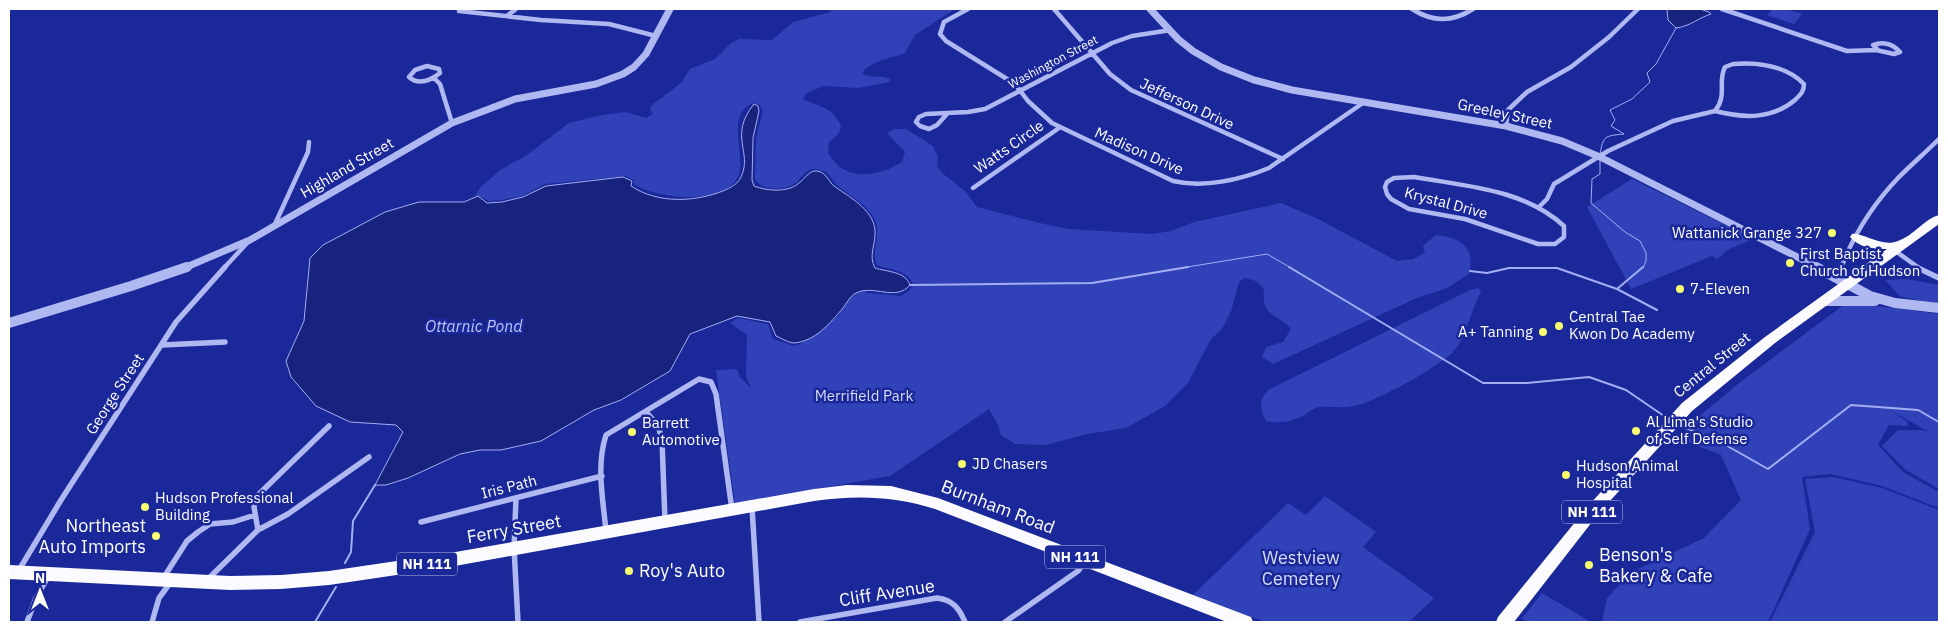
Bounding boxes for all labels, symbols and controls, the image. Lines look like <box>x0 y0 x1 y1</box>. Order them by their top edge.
street label: Washington Street <box>1005 32 1100 91</box>
street label: Jefferson Drive <box>1137 73 1237 134</box>
street label: Greeley Street <box>1456 94 1554 133</box>
street label: Watts Circle <box>970 116 1047 178</box>
street label: Madison Drive <box>1092 122 1187 179</box>
street label: Highland Street <box>297 133 397 202</box>
street label: Krystal Drive <box>1402 182 1490 223</box>
place label: Wattanick Grange 327 <box>1672 223 1822 242</box>
marker: Wattanick Grange 327 <box>1826 227 1838 239</box>
place label: First Baptist Church of Hudson <box>1800 244 1920 280</box>
marker: First Baptist Church of Hudson <box>1784 257 1796 269</box>
place label: 7-Eleven <box>1690 279 1750 298</box>
marker: 7-Eleven <box>1674 283 1686 295</box>
place label: Central Tae Kwon Do Academy <box>1569 307 1695 343</box>
water label: Ottarnic Pond <box>425 316 523 336</box>
marker: Central Tae Kwon Do Academy <box>1553 320 1565 332</box>
place label: A+ Tanning <box>1458 322 1533 341</box>
marker: A+ Tanning <box>1537 326 1549 338</box>
street label: Central Street <box>1669 328 1754 401</box>
street label: George Street <box>81 350 148 438</box>
park label: Merrifield Park <box>815 386 913 405</box>
place label: Al Lima's Studio of Self Defense <box>1646 412 1753 448</box>
place label: Barrett Automotive <box>642 413 720 449</box>
marker: Al Lima's Studio of Self Defense <box>1630 425 1642 437</box>
marker: Barrett Automotive <box>626 426 638 438</box>
place label: JD Chasers <box>972 454 1047 473</box>
place label: Hudson Animal Hospital <box>1576 456 1679 492</box>
marker: JD Chasers <box>956 458 968 470</box>
marker: Hudson Animal Hospital <box>1560 469 1572 481</box>
street label: Iris Path <box>479 470 539 503</box>
street label: Burnham Road <box>938 474 1058 539</box>
place label: Hudson Professional Building <box>155 488 294 524</box>
marker: Hudson Professional Building <box>139 501 151 513</box>
road number: NH 111 <box>1562 501 1622 524</box>
street label: Ferry Street <box>465 509 563 548</box>
place label: Northeast Auto Imports <box>38 514 146 558</box>
marker: Northeast Auto Imports <box>150 530 162 542</box>
place label: Benson's Bakery & Cafe <box>1599 543 1713 587</box>
road number: NH 111 <box>1045 546 1105 568</box>
park label: Westview Cemetery <box>1262 546 1340 590</box>
road number: NH 111 <box>397 552 457 576</box>
place label: Roy's Auto <box>639 559 725 582</box>
marker: Benson's Bakery & Cafe <box>1583 559 1595 571</box>
marker: Roy's Auto <box>623 565 635 577</box>
north arrow <box>15 566 65 616</box>
text: N <box>35 569 45 587</box>
street label: Cliff Avenue <box>837 574 937 611</box>

